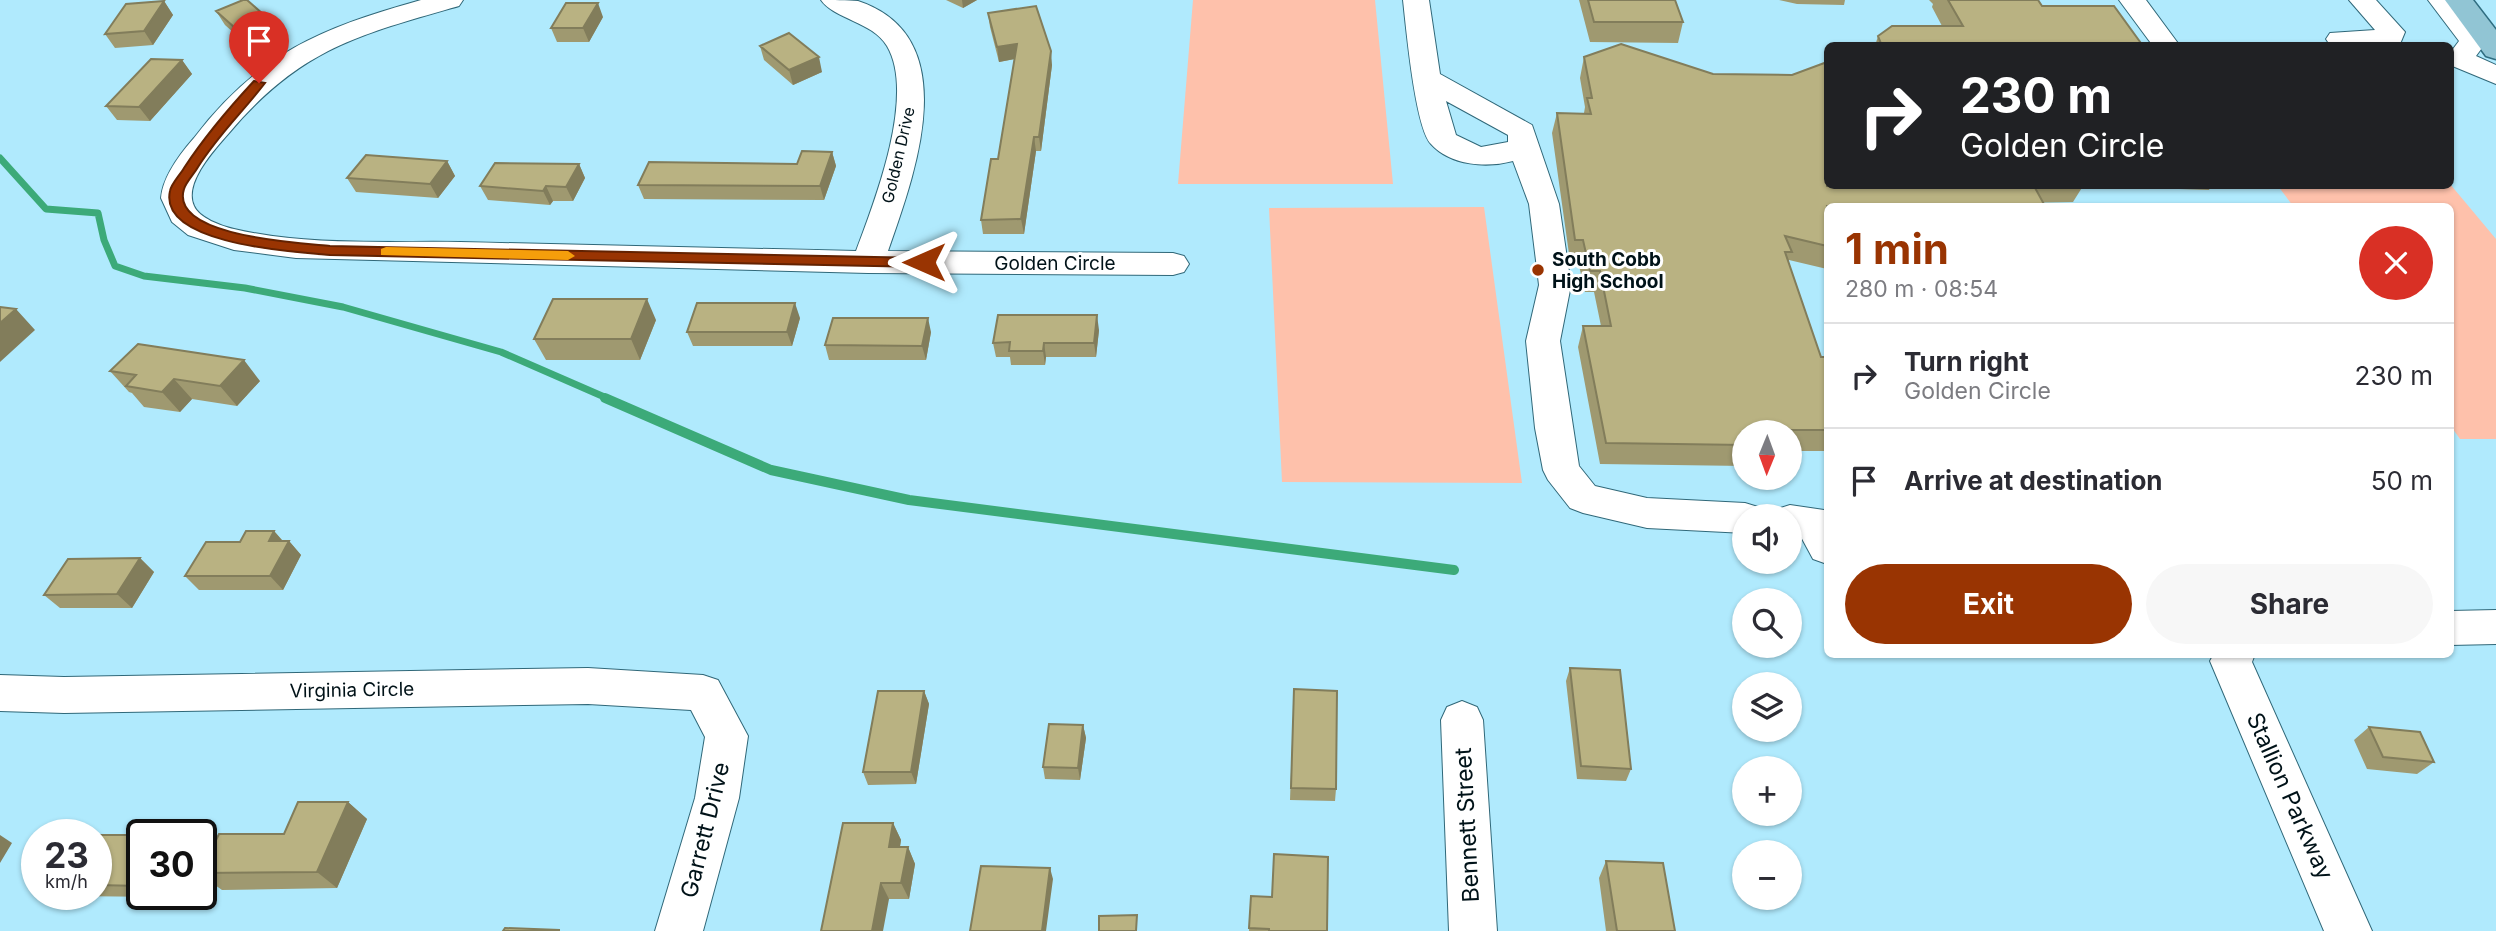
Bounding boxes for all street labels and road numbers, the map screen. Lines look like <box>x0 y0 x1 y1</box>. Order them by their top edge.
street label: Golden Drive <box>877 105 919 205</box>
street label: Golden Circle <box>994 252 1116 275</box>
street label: Virginia Circle <box>290 677 414 703</box>
street label: Stallion Parkway <box>2241 708 2339 884</box>
street label: Bennett Street <box>1449 746 1485 903</box>
street label: Garrett Drive <box>675 759 735 901</box>

